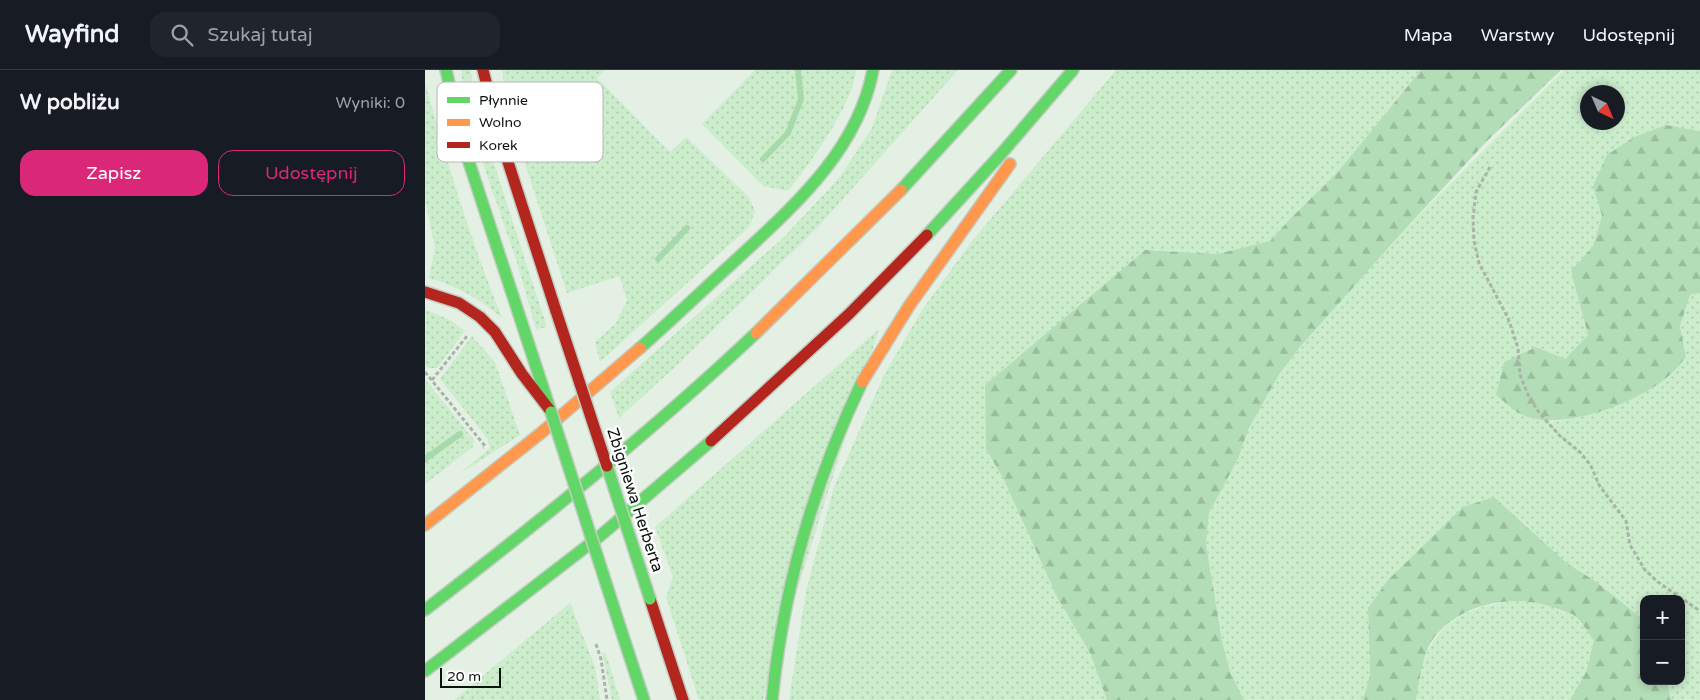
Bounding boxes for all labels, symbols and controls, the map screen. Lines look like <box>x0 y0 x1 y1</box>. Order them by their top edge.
search box <box>150 12 500 57</box>
text: Wayfind <box>25 20 120 49</box>
icon: search <box>168 21 196 49</box>
text: Szukaj tutaj <box>208 24 312 46</box>
text: Mapa <box>1404 24 1453 46</box>
text: Warstwy <box>1481 24 1554 46</box>
text: Udostępnij <box>1582 24 1675 46</box>
legend <box>437 82 603 162</box>
north arrow <box>1580 85 1625 130</box>
text: W pobliżu <box>20 90 120 115</box>
text: Płynnie <box>479 92 528 109</box>
text: Wyniki: 0 <box>336 93 405 113</box>
text: Wolno <box>479 114 522 131</box>
text: Korek <box>479 137 518 154</box>
button: Zapisz <box>20 150 208 196</box>
button: Udostępnij <box>218 150 405 196</box>
street label: Zbigniewa Herberta <box>602 425 668 575</box>
map controls <box>1640 595 1685 685</box>
button: + <box>1640 595 1685 640</box>
button: − <box>1640 640 1685 685</box>
scale bar <box>440 665 501 688</box>
text: 20 m <box>447 668 481 685</box>

